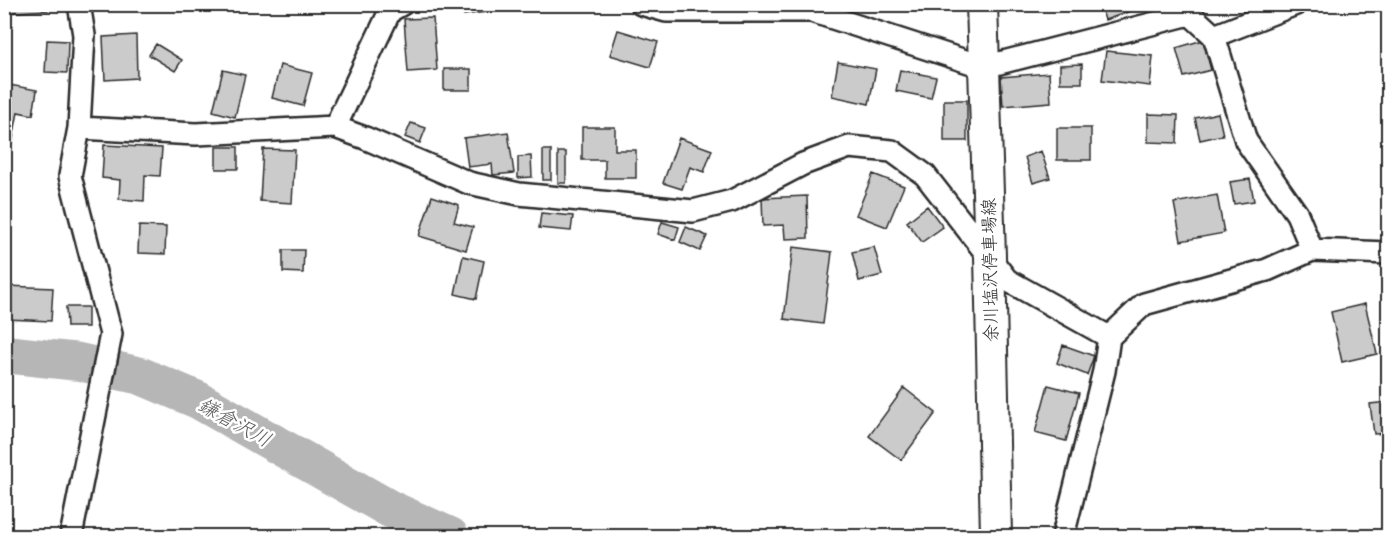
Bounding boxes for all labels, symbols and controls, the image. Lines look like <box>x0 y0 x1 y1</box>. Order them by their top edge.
street label: 余川塩沢停車場線 <box>980 198 1004 342</box>
water label: 鎌倉沢川 <box>193 394 275 455</box>

